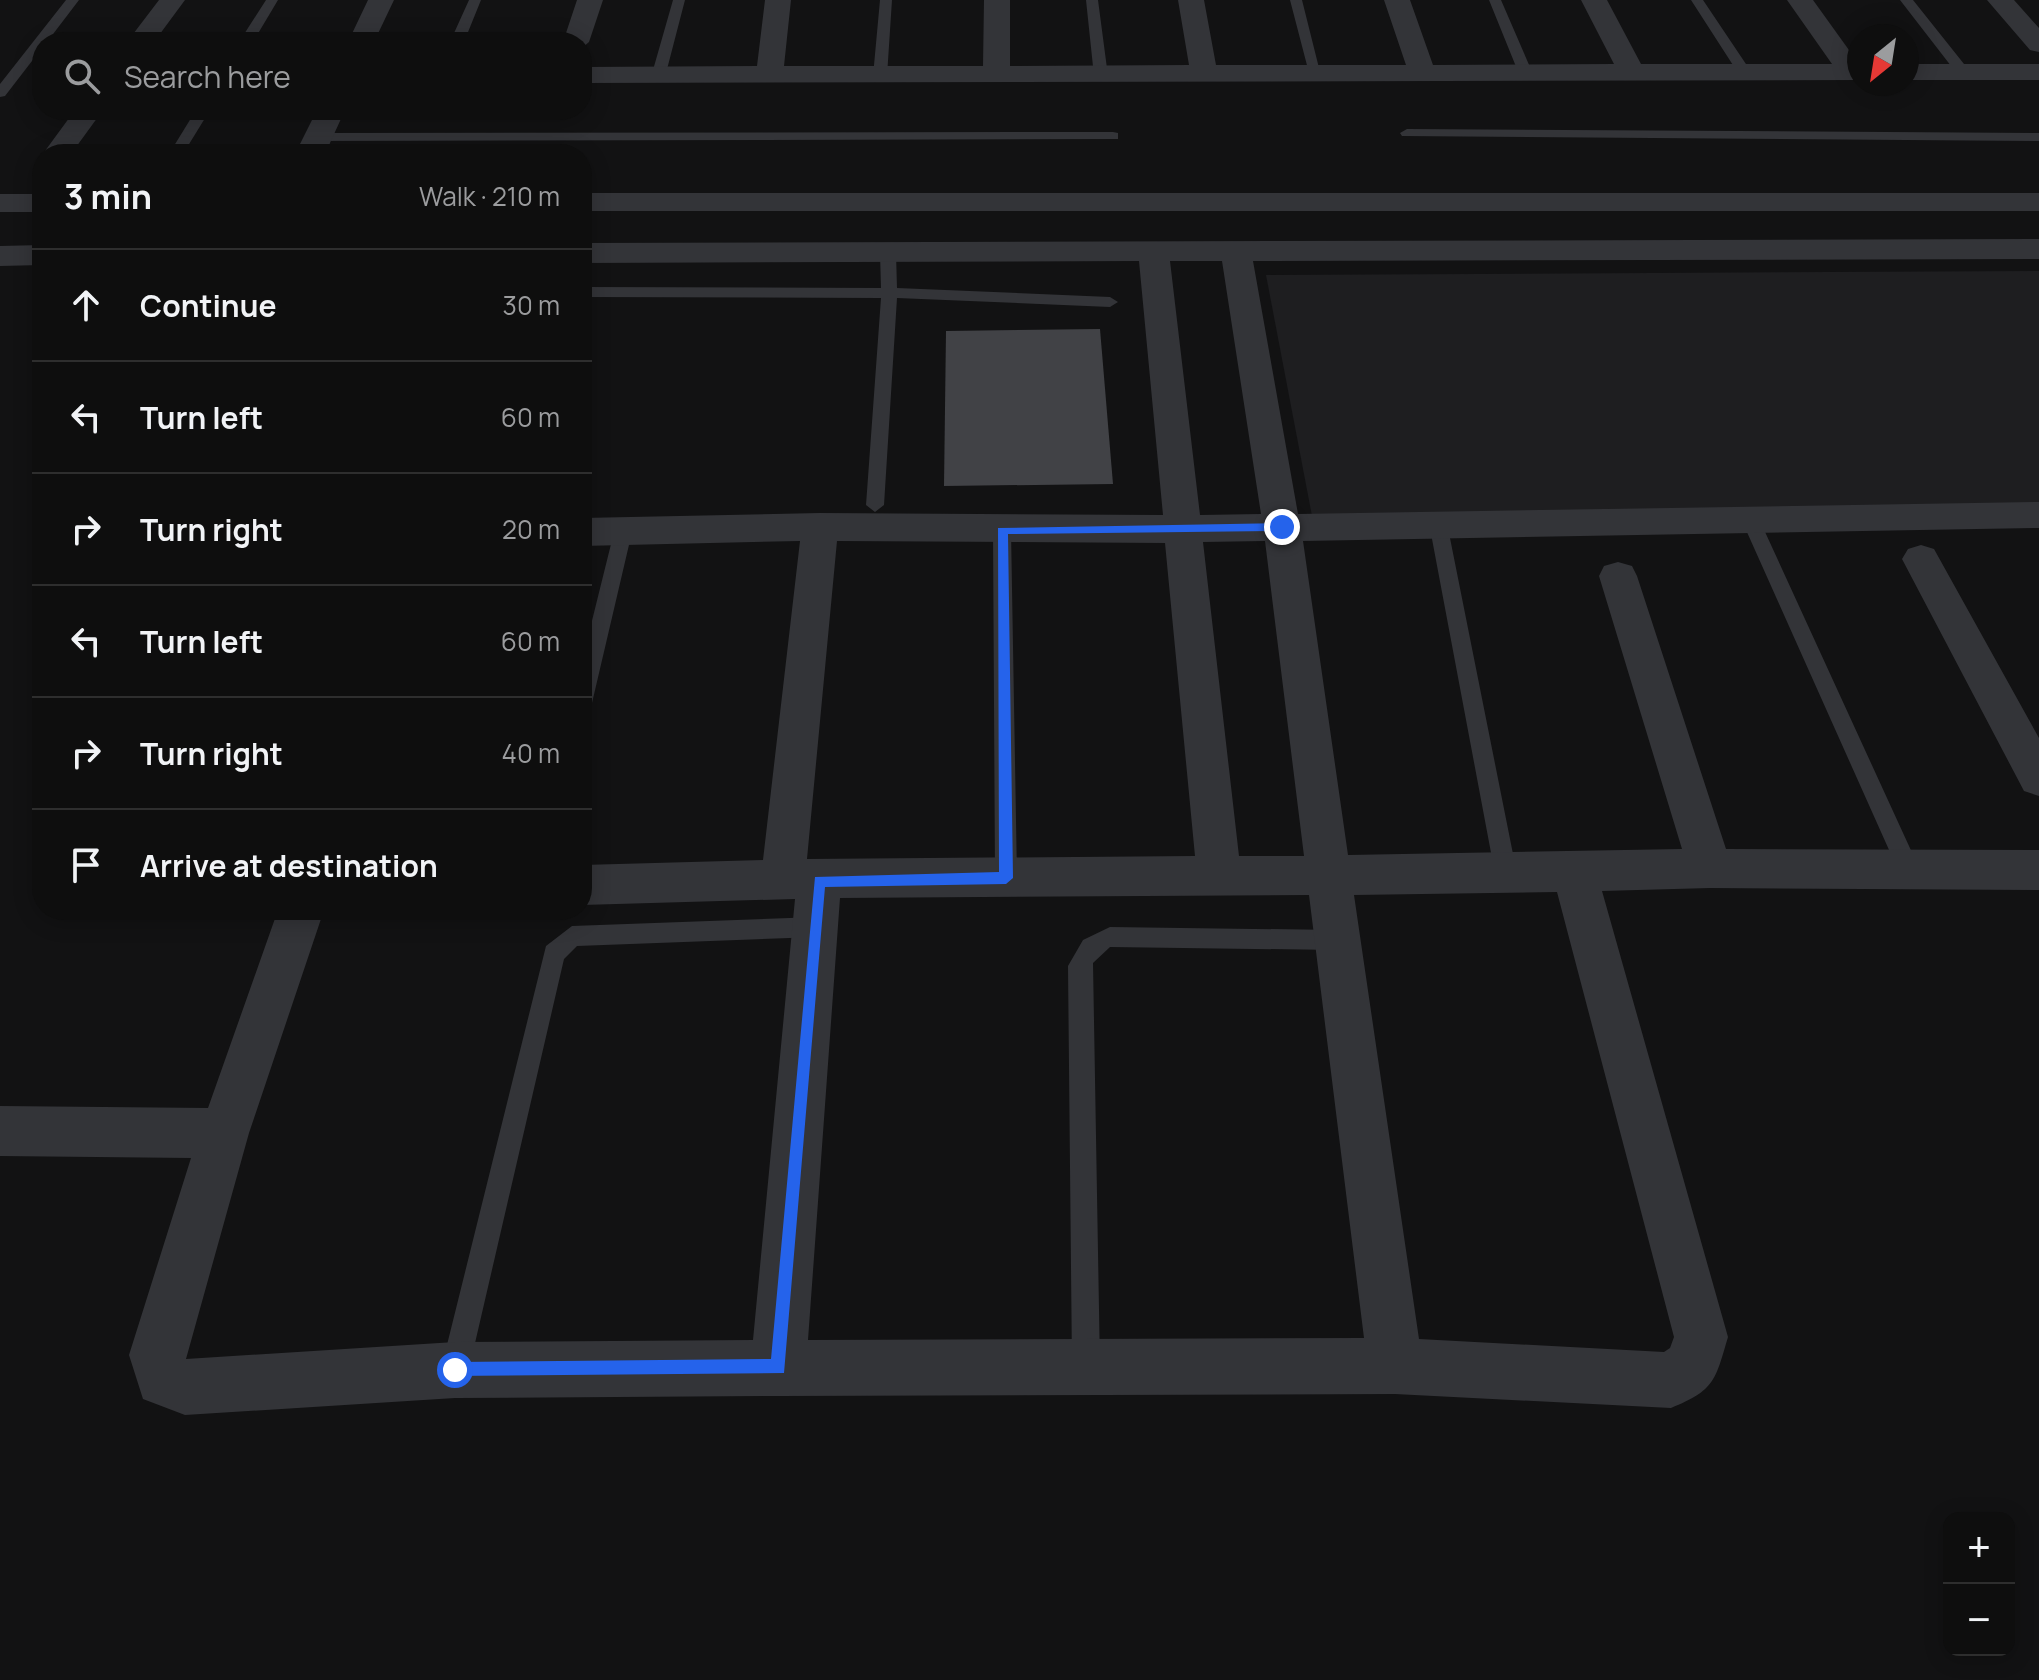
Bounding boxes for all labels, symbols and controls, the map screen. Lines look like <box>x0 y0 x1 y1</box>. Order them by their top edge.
north arrow <box>1847 24 1919 96</box>
search box <box>32 32 592 120</box>
icon: search <box>60 54 104 98</box>
text: Search here <box>124 56 291 97</box>
text: 3 min <box>64 173 152 219</box>
text: Walk · 210 m <box>419 178 560 214</box>
icon: ahead <box>64 283 108 327</box>
text: Continue <box>140 285 276 326</box>
text: 30 m <box>503 287 560 323</box>
icon: left <box>64 395 108 439</box>
text: Turn left <box>140 397 263 438</box>
text: 60 m <box>501 399 560 435</box>
icon: right <box>64 507 108 551</box>
text: Turn right <box>140 509 283 550</box>
route end <box>1264 509 1300 545</box>
text: 20 m <box>502 511 560 547</box>
icon: left <box>64 619 108 663</box>
text: Turn left <box>140 621 263 662</box>
text: 60 m <box>501 623 560 659</box>
icon: right <box>64 731 108 775</box>
text: Turn right <box>140 733 283 774</box>
text: 40 m <box>502 735 560 771</box>
icon: arrive <box>64 843 108 887</box>
text: Arrive at destination <box>140 845 438 886</box>
route start <box>437 1352 473 1388</box>
map controls <box>1943 1512 2015 1656</box>
button: + <box>1943 1512 2015 1584</box>
button: − <box>1943 1584 2015 1656</box>

